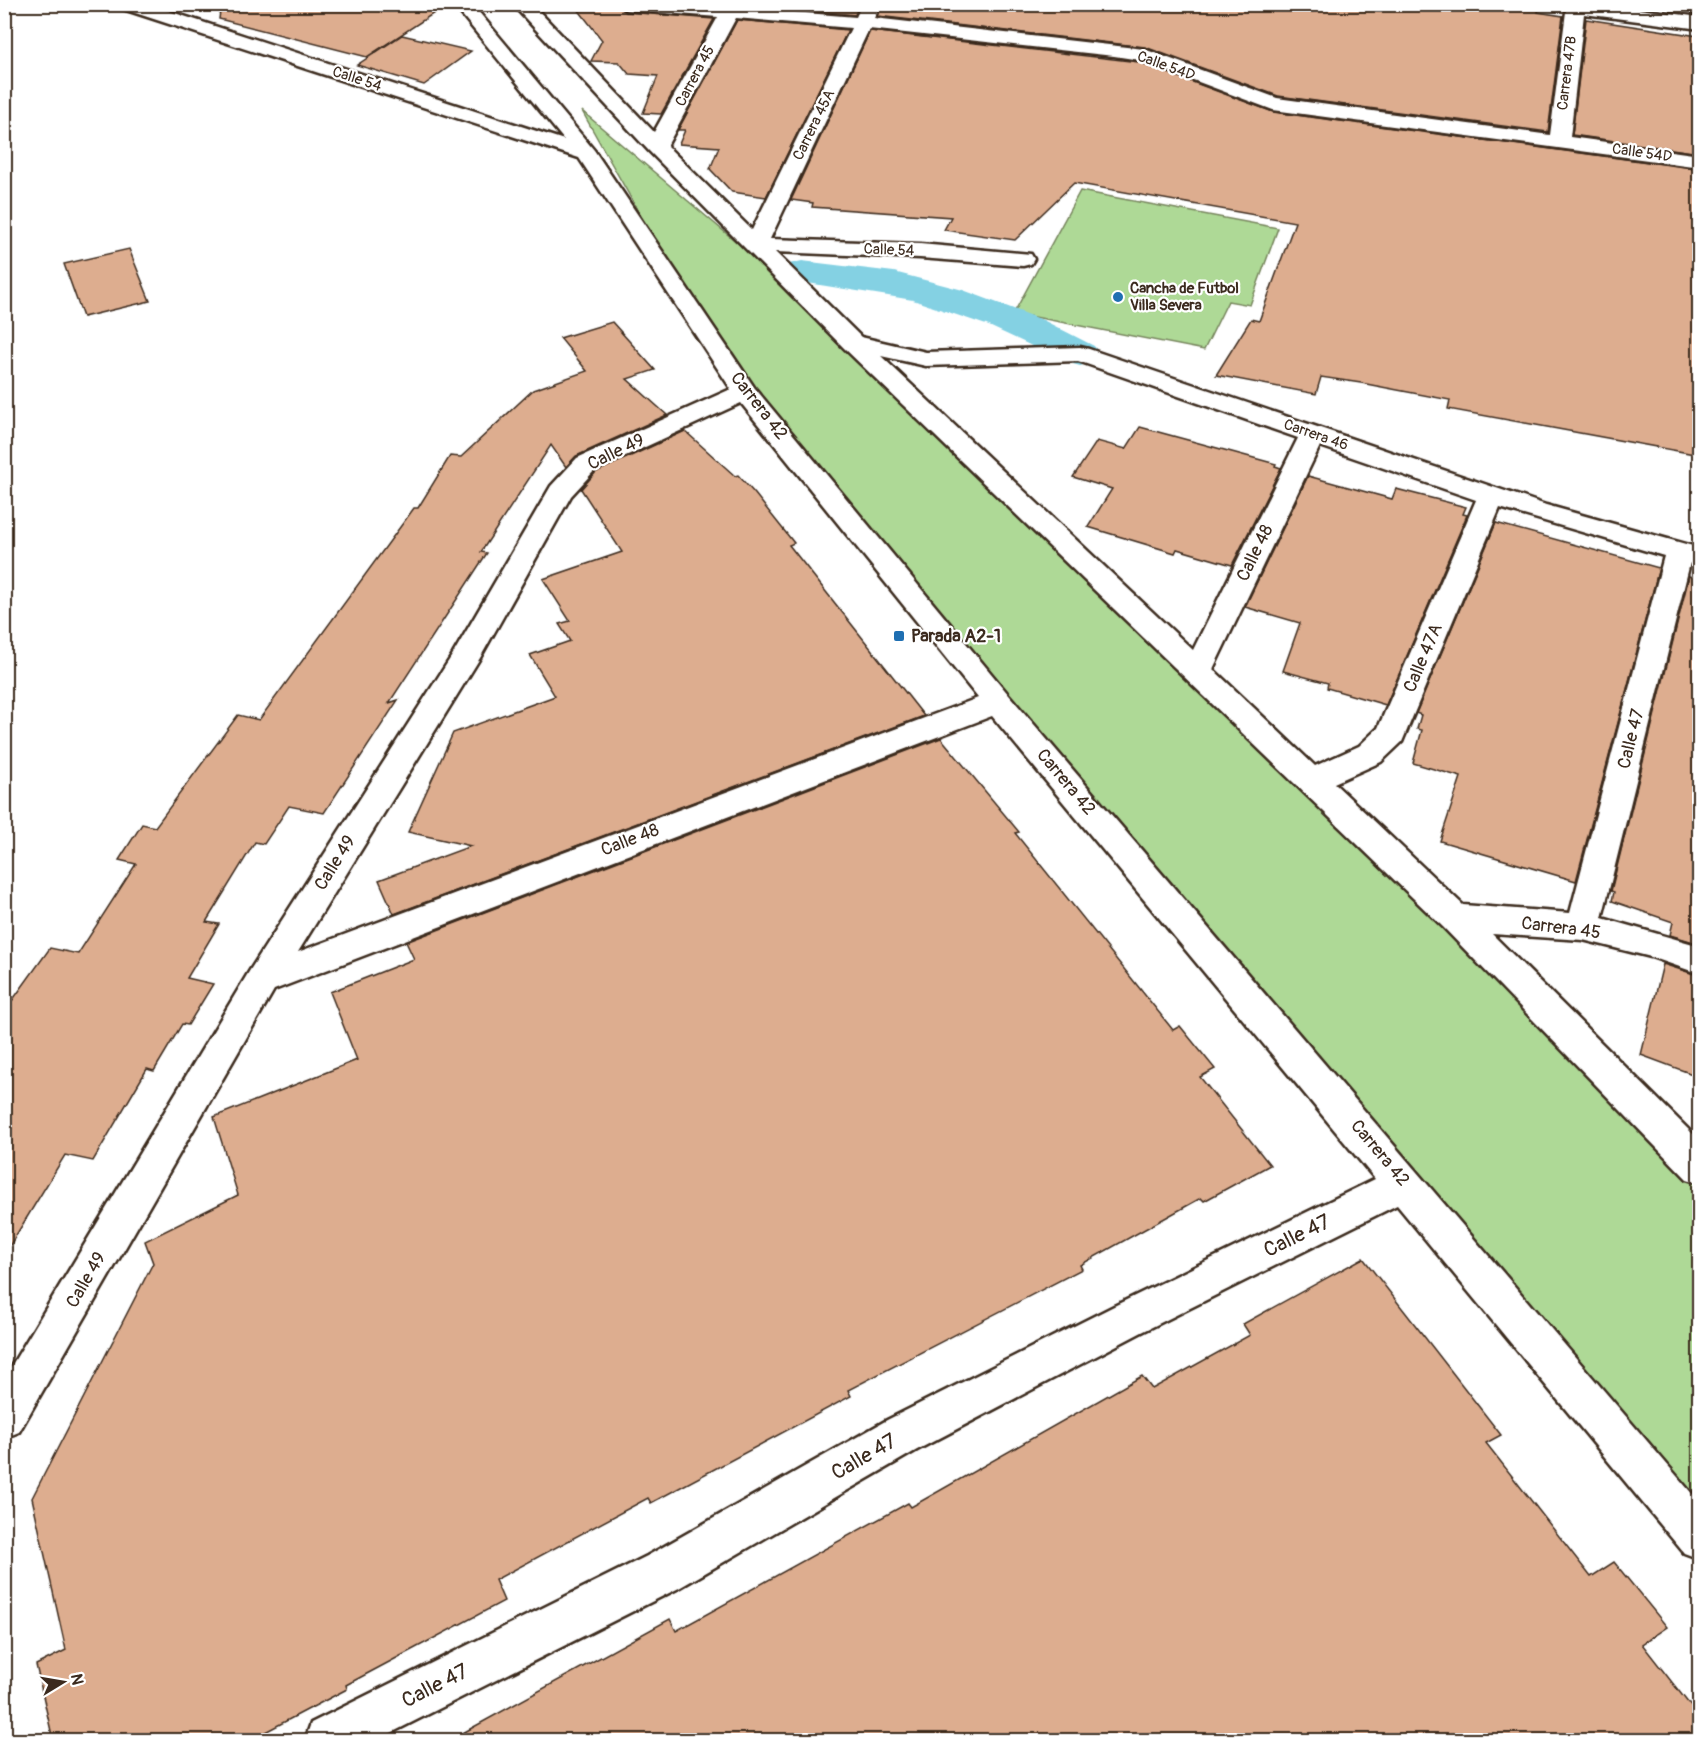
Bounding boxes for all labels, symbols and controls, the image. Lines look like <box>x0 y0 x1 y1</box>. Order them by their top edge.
street label: Carrera 47B <box>1553 35 1581 111</box>
street label: Carrera 45 <box>671 42 719 110</box>
street label: Calle 54D <box>1134 47 1198 85</box>
street label: Calle 54 <box>330 62 384 96</box>
street label: Carrera 45A <box>789 86 839 163</box>
street label: Calle 54D <box>1611 139 1673 167</box>
street label: Calle 54 <box>863 240 915 260</box>
place label: Cancha de Futbol Villa Severa <box>1130 279 1239 315</box>
marker: Cancha de Futbol Villa Severa <box>1111 290 1125 304</box>
street label: Carrera 42 <box>725 367 793 445</box>
street label: Carrera 46 <box>1281 415 1351 455</box>
street label: Calle 49 <box>584 428 648 476</box>
street label: Calle 48 <box>1231 521 1279 585</box>
street label: Calle 47A <box>1398 620 1448 696</box>
place label: Parada A2-1 <box>911 625 1001 648</box>
marker: Parada A2-1 <box>892 629 906 643</box>
street label: Calle 47 <box>1612 706 1650 771</box>
street label: Carrera 42 <box>1031 744 1101 820</box>
street label: Calle 48 <box>598 818 662 862</box>
street label: Calle 49 <box>309 831 361 895</box>
street label: Carrera 45 <box>1520 912 1602 944</box>
street label: Carrera 42 <box>1345 1115 1415 1191</box>
street label: Calle 47 <box>1259 1208 1335 1264</box>
street label: Calle 49 <box>61 1248 111 1312</box>
street label: Calle 47 <box>827 1428 901 1486</box>
north arrow <box>33 1652 93 1712</box>
street label: Calle 47 <box>397 1658 473 1714</box>
text: N <box>66 1672 88 1687</box>

